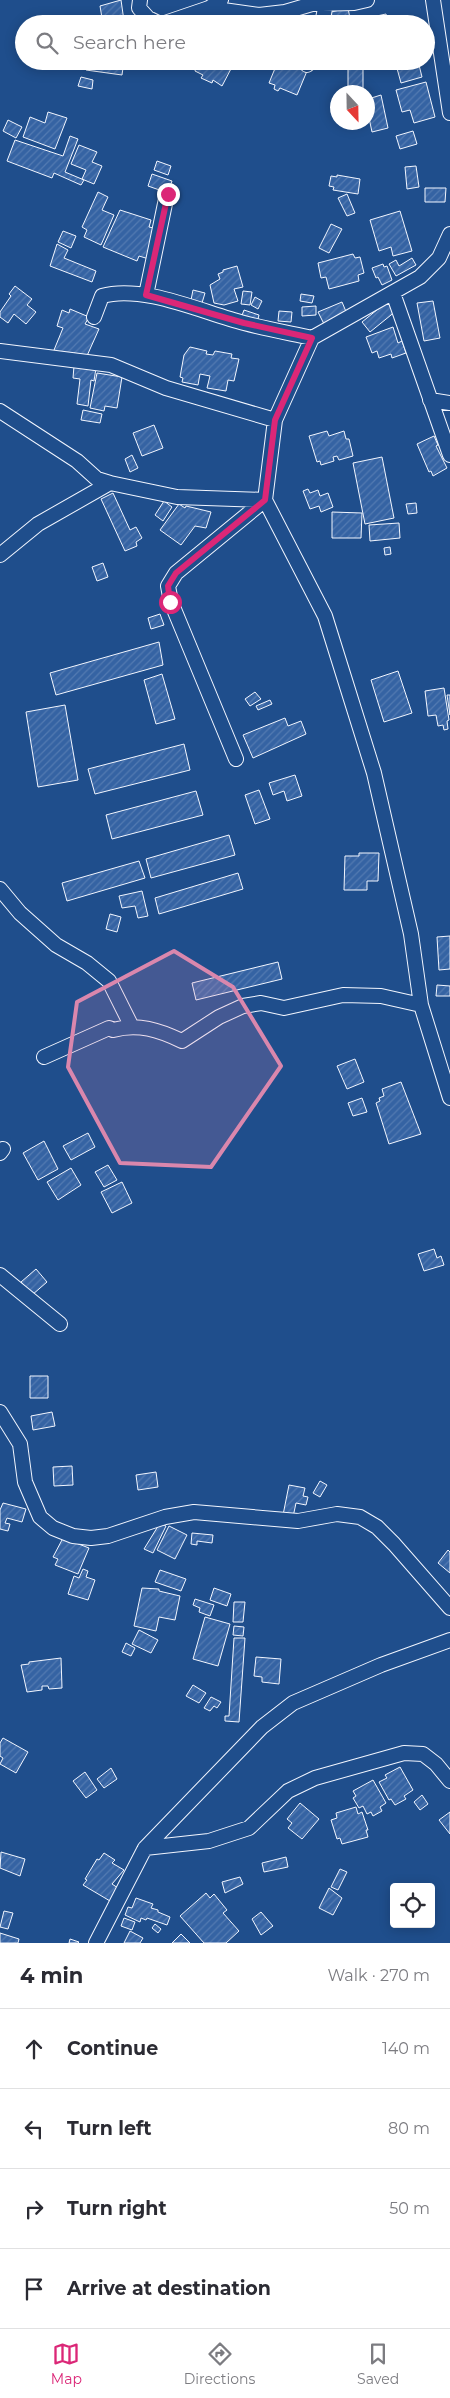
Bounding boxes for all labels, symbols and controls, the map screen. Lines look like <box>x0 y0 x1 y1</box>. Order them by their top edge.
search box <box>15 15 435 70</box>
icon: search <box>33 29 61 57</box>
text: Search here <box>73 31 186 54</box>
north arrow <box>330 85 375 130</box>
route end <box>157 183 180 206</box>
route start <box>159 591 182 614</box>
map controls <box>390 1883 435 1928</box>
button: locate <box>390 1883 435 1928</box>
text: 4 min <box>20 1963 83 1988</box>
text: Walk · 270 m <box>327 1966 430 1985</box>
icon: ahead <box>20 2035 48 2063</box>
text: Continue <box>67 2037 158 2060</box>
text: 140 m <box>382 2039 430 2058</box>
icon: left <box>20 2115 48 2143</box>
text: Turn left <box>67 2117 152 2140</box>
text: 80 m <box>388 2119 430 2138</box>
icon: right <box>20 2195 48 2223</box>
text: Turn right <box>67 2197 167 2220</box>
text: 50 m <box>389 2199 430 2218</box>
icon: arrive <box>20 2275 48 2303</box>
text: Arrive at destination <box>67 2277 271 2300</box>
tab: Map <box>51 2340 82 2388</box>
tab: Directions <box>184 2340 255 2388</box>
tab: Saved <box>357 2340 399 2388</box>

